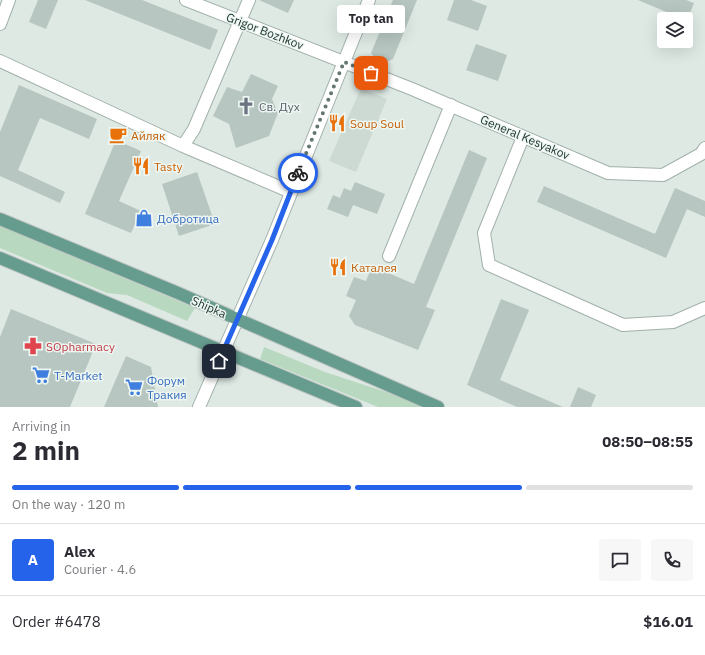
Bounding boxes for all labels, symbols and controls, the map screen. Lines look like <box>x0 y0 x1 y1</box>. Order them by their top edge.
callout: Top tan <box>337 5 405 33</box>
street label: Grigor Bozhkov <box>224 9 306 53</box>
text: Top tan <box>348 10 394 27</box>
map controls <box>657 12 693 48</box>
button: layers <box>657 12 693 48</box>
pin <box>354 56 388 90</box>
icon: bag <box>360 62 382 84</box>
church icon: Св. Дух <box>236 96 256 116</box>
place label: Св. Дух <box>259 99 300 114</box>
street label: General Kesyakov <box>478 111 572 163</box>
restaurant icon: Soup Soul <box>327 113 347 133</box>
place label: Soup Soul <box>350 116 404 131</box>
cafe icon: Айляк <box>108 125 128 145</box>
place label: Айляк <box>131 128 166 143</box>
courier <box>278 153 318 193</box>
restaurant icon: Tasty <box>131 156 151 176</box>
place label: Tasty <box>154 159 182 174</box>
icon: bike <box>287 162 309 184</box>
shop icon: Добротица <box>134 208 154 228</box>
place label: Добротица <box>157 211 220 226</box>
restaurant icon: Каталея <box>328 257 348 277</box>
place label: Каталея <box>351 260 397 275</box>
street label: Shipka <box>189 293 229 321</box>
pharmacy icon: SOpharmacy <box>23 336 43 356</box>
place label: SOpharmacy <box>46 339 115 354</box>
pin <box>202 344 236 378</box>
icon: home <box>208 350 230 372</box>
supermarket icon: T-Market <box>31 365 51 385</box>
place label: T-Market <box>54 368 103 383</box>
place label: Форум Тракия <box>147 373 187 402</box>
supermarket icon: Форум Тракия <box>124 377 144 397</box>
text: Arriving in <box>12 418 71 435</box>
text: 08:50–08:55 <box>602 432 693 451</box>
text: 2 min <box>12 433 80 467</box>
text: On the way · 120 m <box>12 496 125 513</box>
button: chat <box>599 539 641 581</box>
button: phone <box>651 539 693 581</box>
text: Alex <box>64 542 95 561</box>
text: A <box>28 550 38 569</box>
text: Courier · 4.6 <box>64 561 136 578</box>
text: Order #6478 <box>12 612 101 631</box>
text: $16.01 <box>643 612 693 631</box>

